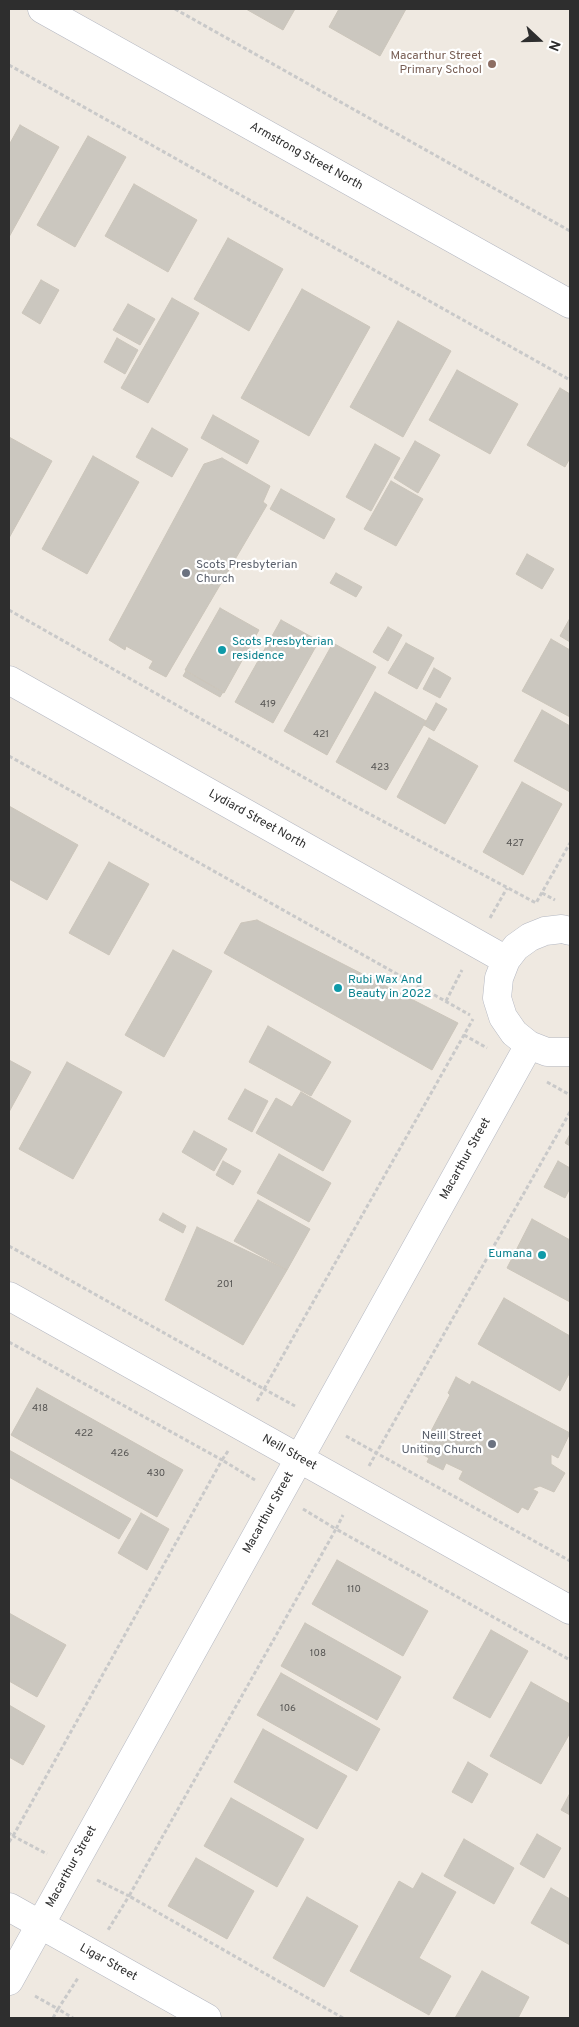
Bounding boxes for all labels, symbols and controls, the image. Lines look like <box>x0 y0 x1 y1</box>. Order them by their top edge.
north arrow <box>514 15 564 65</box>
text: N <box>544 38 563 53</box>
place label: Macarthur Street Primary School <box>391 50 482 78</box>
marker: Macarthur Street Primary School <box>486 58 498 70</box>
street label: Armstrong Street North <box>247 120 365 194</box>
place label: Scots Presbyterian Church <box>196 559 297 587</box>
marker: Scots Presbyterian Church <box>180 567 192 579</box>
place label: Scots Presbyterian residence <box>232 636 333 664</box>
marker: Scots Presbyterian residence <box>216 644 228 656</box>
house number: 419 <box>260 699 276 711</box>
house number: 421 <box>313 729 329 741</box>
house number: 423 <box>371 762 389 774</box>
street label: Lydiard Street North <box>206 787 308 853</box>
house number: 427 <box>506 838 524 850</box>
place label: Rubi Wax And Beauty in 2022 <box>348 974 431 1002</box>
marker: Rubi Wax And Beauty in 2022 <box>332 982 344 994</box>
street label: Macarthur Street <box>438 1116 494 1202</box>
place label: Eumana <box>488 1248 532 1262</box>
marker: Eumana <box>536 1249 548 1261</box>
house number: 201 <box>217 1279 233 1291</box>
house number: 418 <box>32 1403 48 1415</box>
house number: 422 <box>75 1428 93 1440</box>
place label: Neill Street Uniting Church <box>402 1430 482 1458</box>
street label: Neill Street <box>259 1432 319 1474</box>
marker: Neill Street Uniting Church <box>486 1438 498 1450</box>
house number: 426 <box>111 1448 129 1460</box>
house number: 430 <box>147 1468 165 1480</box>
street label: Macarthur Street <box>241 1470 297 1556</box>
house number: 110 <box>347 1584 361 1596</box>
house number: 108 <box>310 1648 326 1660</box>
house number: 106 <box>280 1703 296 1715</box>
street label: Macarthur Street <box>44 1824 100 1910</box>
street label: Ligar Street <box>77 1941 139 1985</box>

